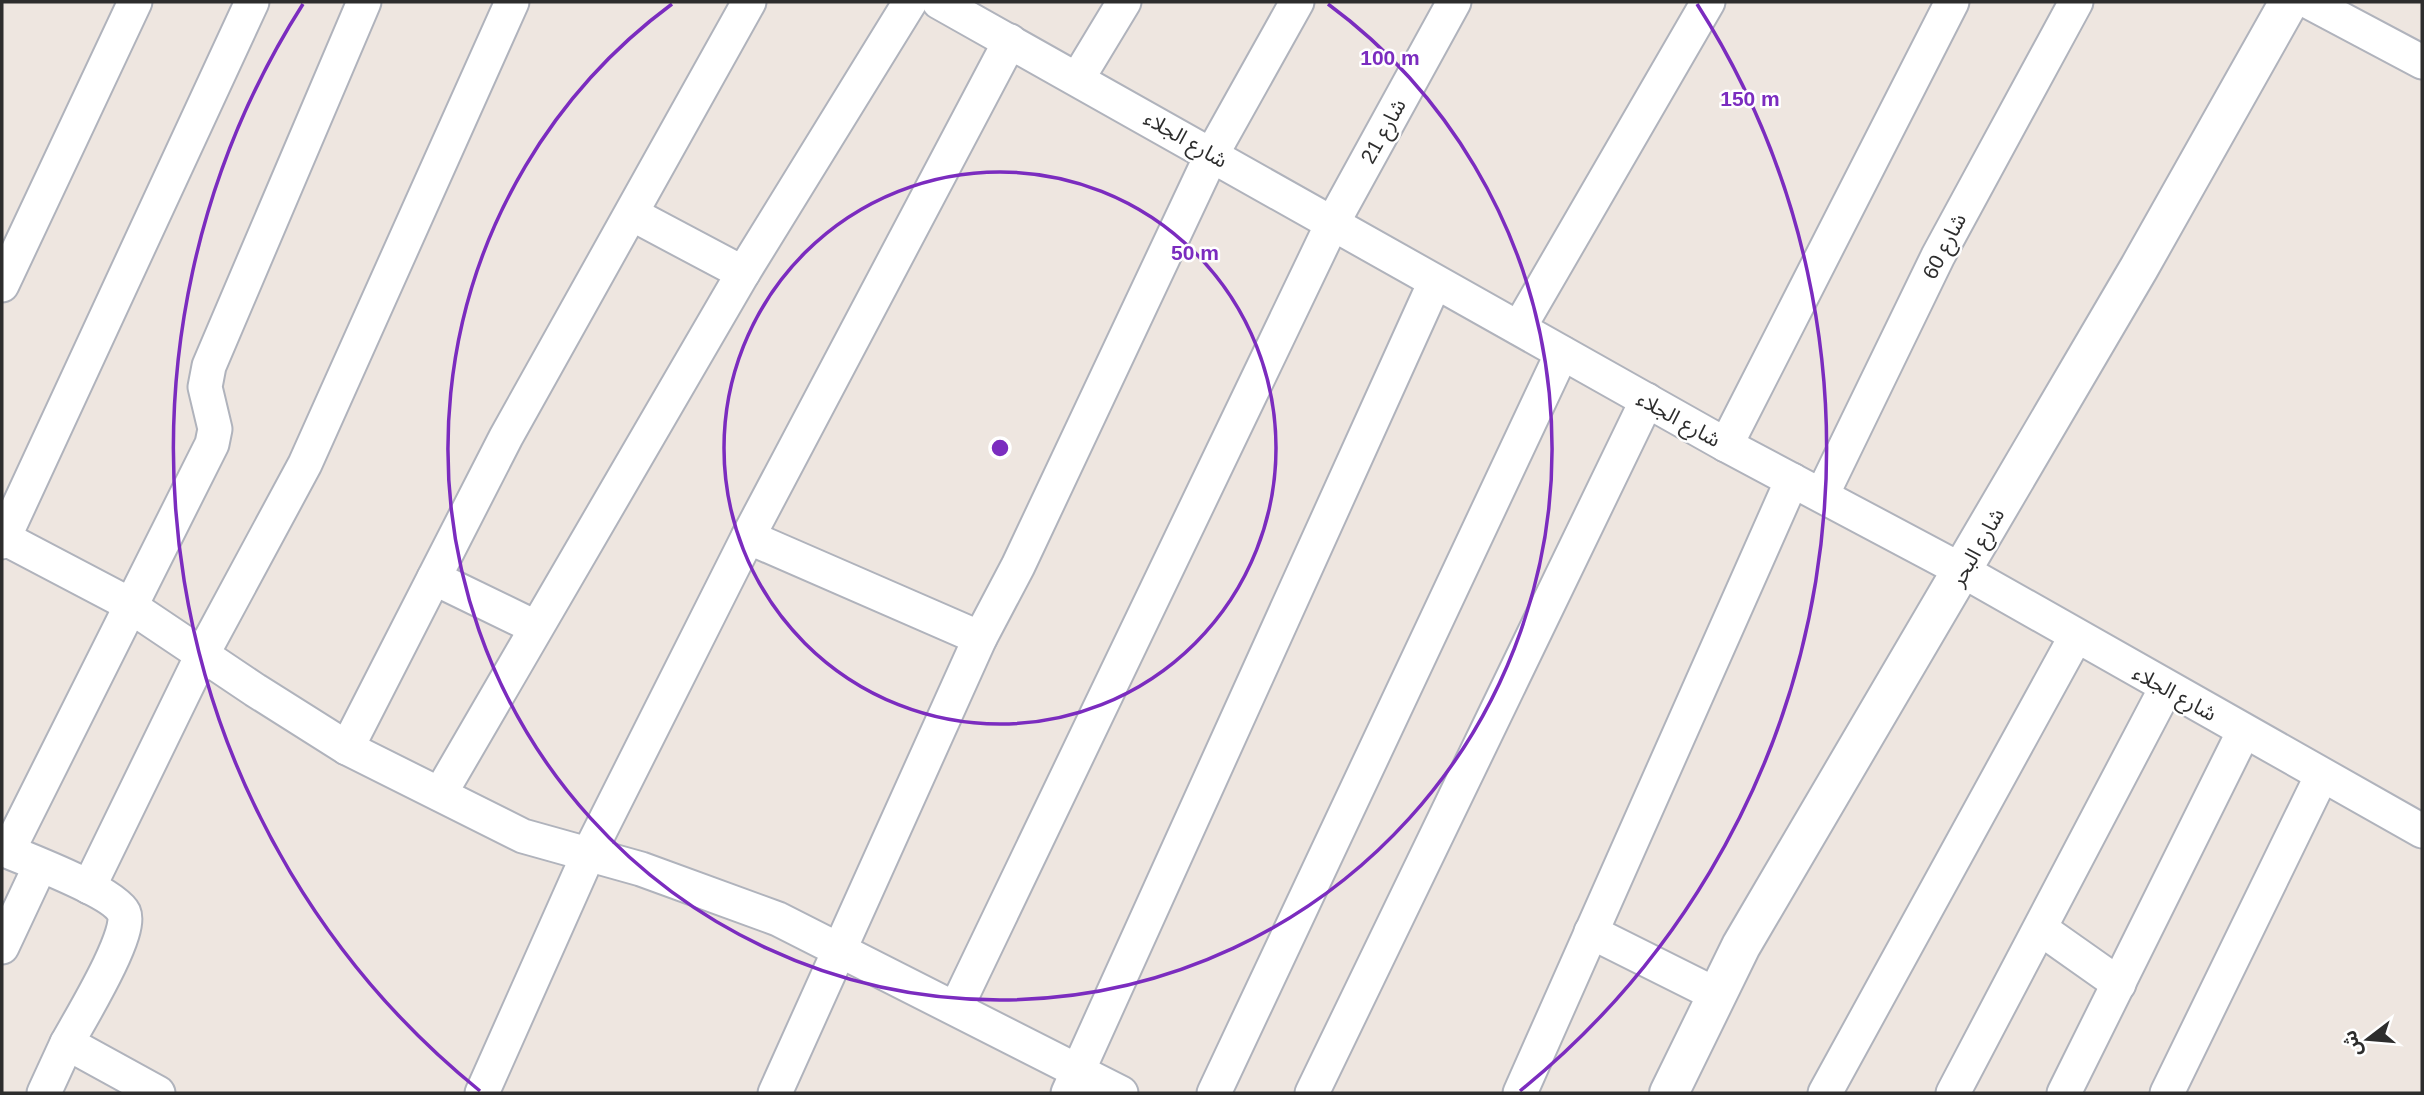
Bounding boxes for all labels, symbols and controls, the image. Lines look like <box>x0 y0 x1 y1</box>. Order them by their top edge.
text: 100 m <box>1360 46 1420 69</box>
text: 150 m <box>1720 87 1780 110</box>
street label: شارع 21 <box>1356 95 1414 169</box>
street label: شارع الجلاء <box>1138 106 1232 175</box>
street label: شارع 60 <box>1918 210 1974 284</box>
text: 50 m <box>1171 241 1219 264</box>
street label: شارع الجلاء <box>1631 387 1725 455</box>
centre of rings <box>988 436 1012 460</box>
street label: شارع البحر <box>1945 504 2012 593</box>
street label: شارع الجلاء <box>2127 661 2221 729</box>
north arrow <box>2333 1004 2403 1074</box>
text: ش <box>2338 1028 2366 1059</box>

